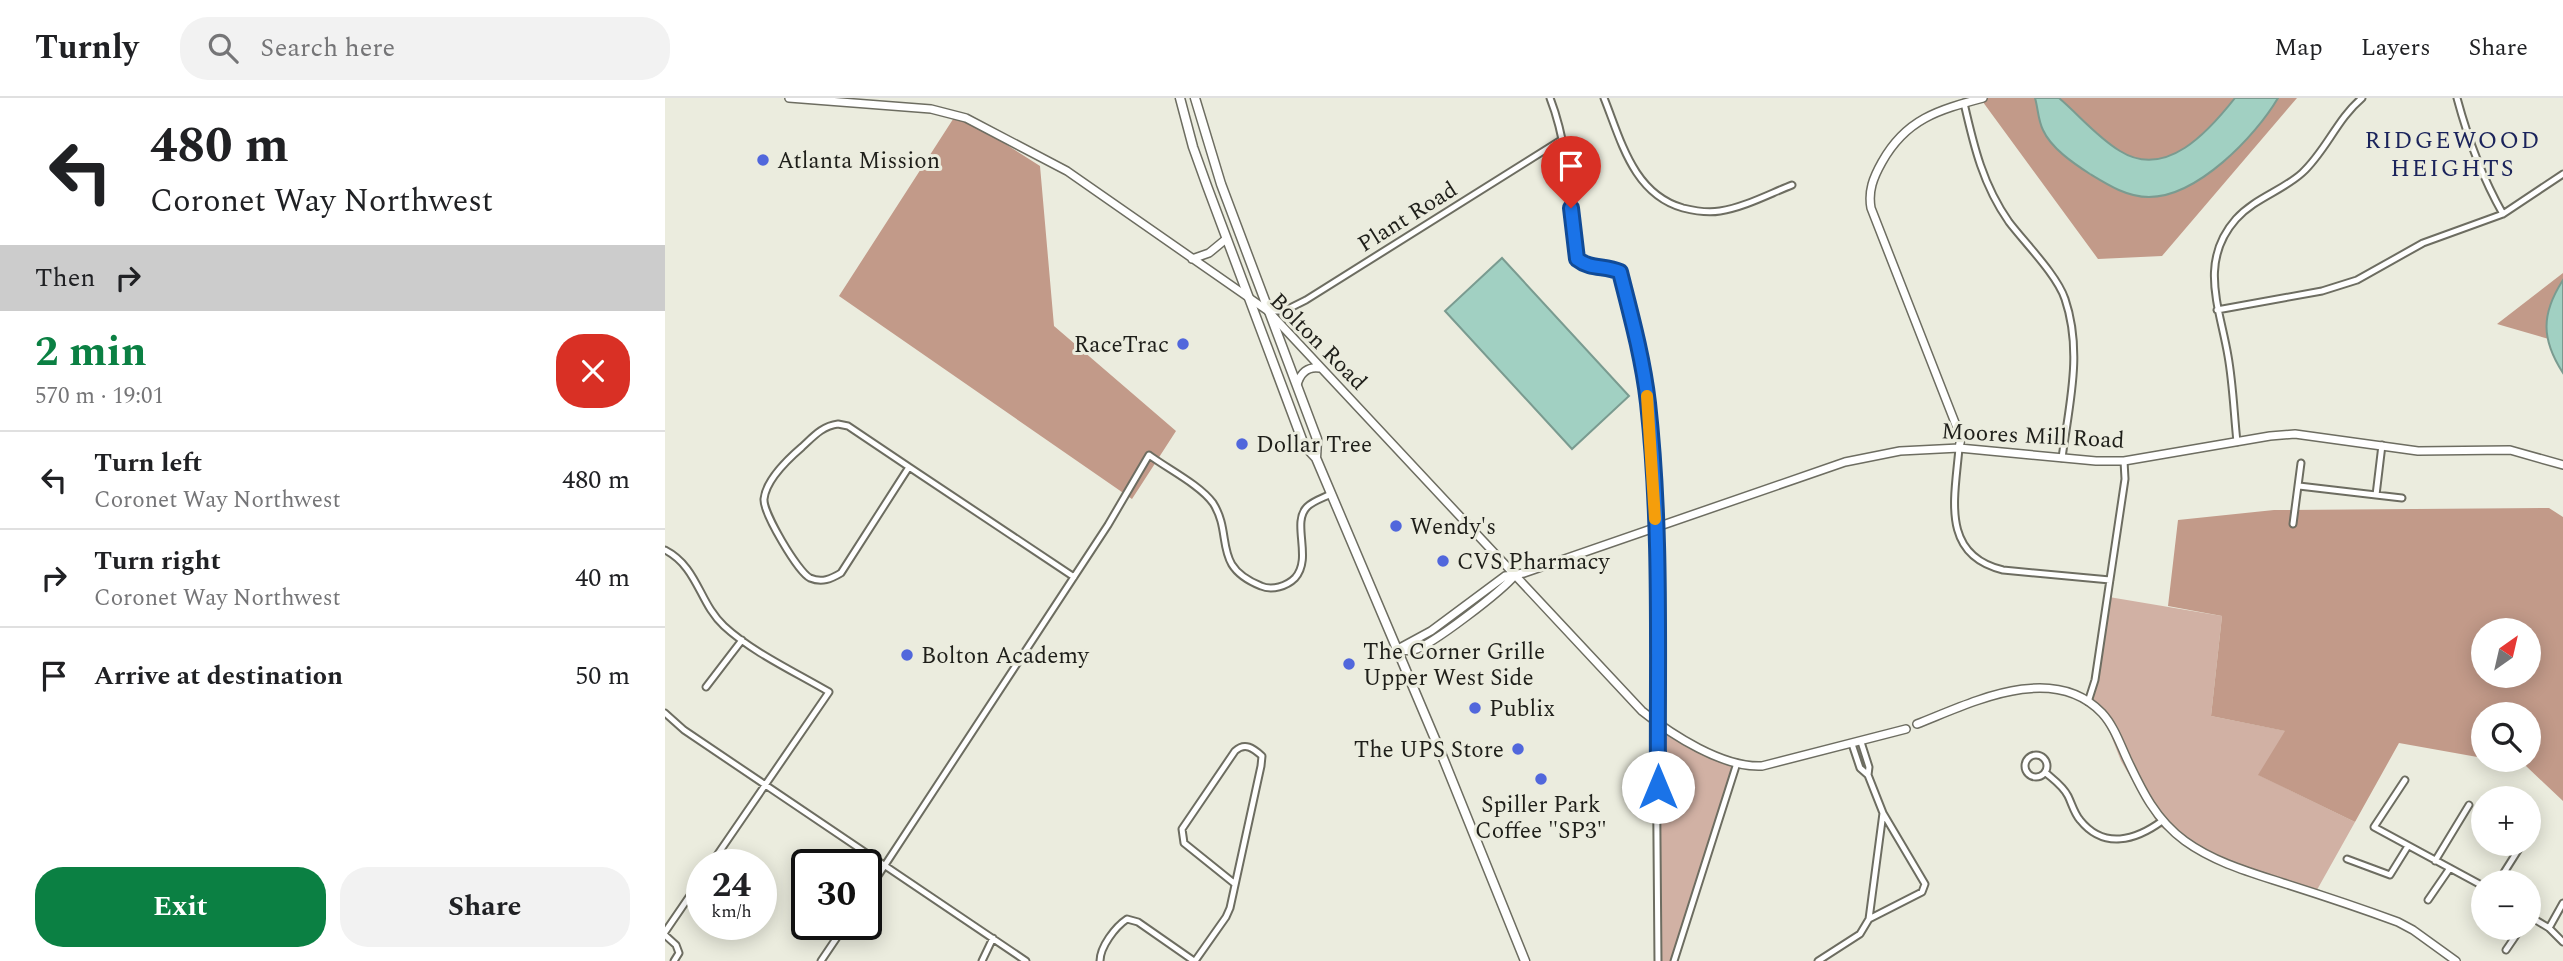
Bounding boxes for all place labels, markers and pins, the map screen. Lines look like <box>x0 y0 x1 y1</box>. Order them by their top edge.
pin <box>1541 136 1601 208</box>
place label: Atlanta Mission <box>777 144 940 179</box>
marker: Atlanta Mission <box>755 152 771 168</box>
place label: RaceTrac <box>1074 328 1169 363</box>
marker: RaceTrac <box>1175 336 1191 352</box>
place label: Dollar Tree <box>1256 428 1372 463</box>
marker: Dollar Tree <box>1234 436 1250 452</box>
place label: Wendy's <box>1410 510 1496 545</box>
marker: Wendy's <box>1388 518 1404 534</box>
place label: CVS Pharmacy <box>1457 545 1610 580</box>
marker: CVS Pharmacy <box>1435 553 1451 569</box>
place label: The Corner Grille Upper West Side <box>1363 635 1545 696</box>
place label: Bolton Academy <box>921 639 1090 674</box>
marker: Bolton Academy <box>899 647 915 663</box>
marker: The Corner Grille Upper West Side <box>1341 656 1357 672</box>
place label: Publix <box>1489 692 1555 727</box>
marker: Publix <box>1467 700 1483 716</box>
place label: The UPS Store <box>1354 733 1504 768</box>
marker: The UPS Store <box>1510 741 1526 757</box>
marker: Spiller Park Coffee "SP3" <box>1533 771 1549 787</box>
place label: Spiller Park Coffee "SP3" <box>1475 788 1607 849</box>

